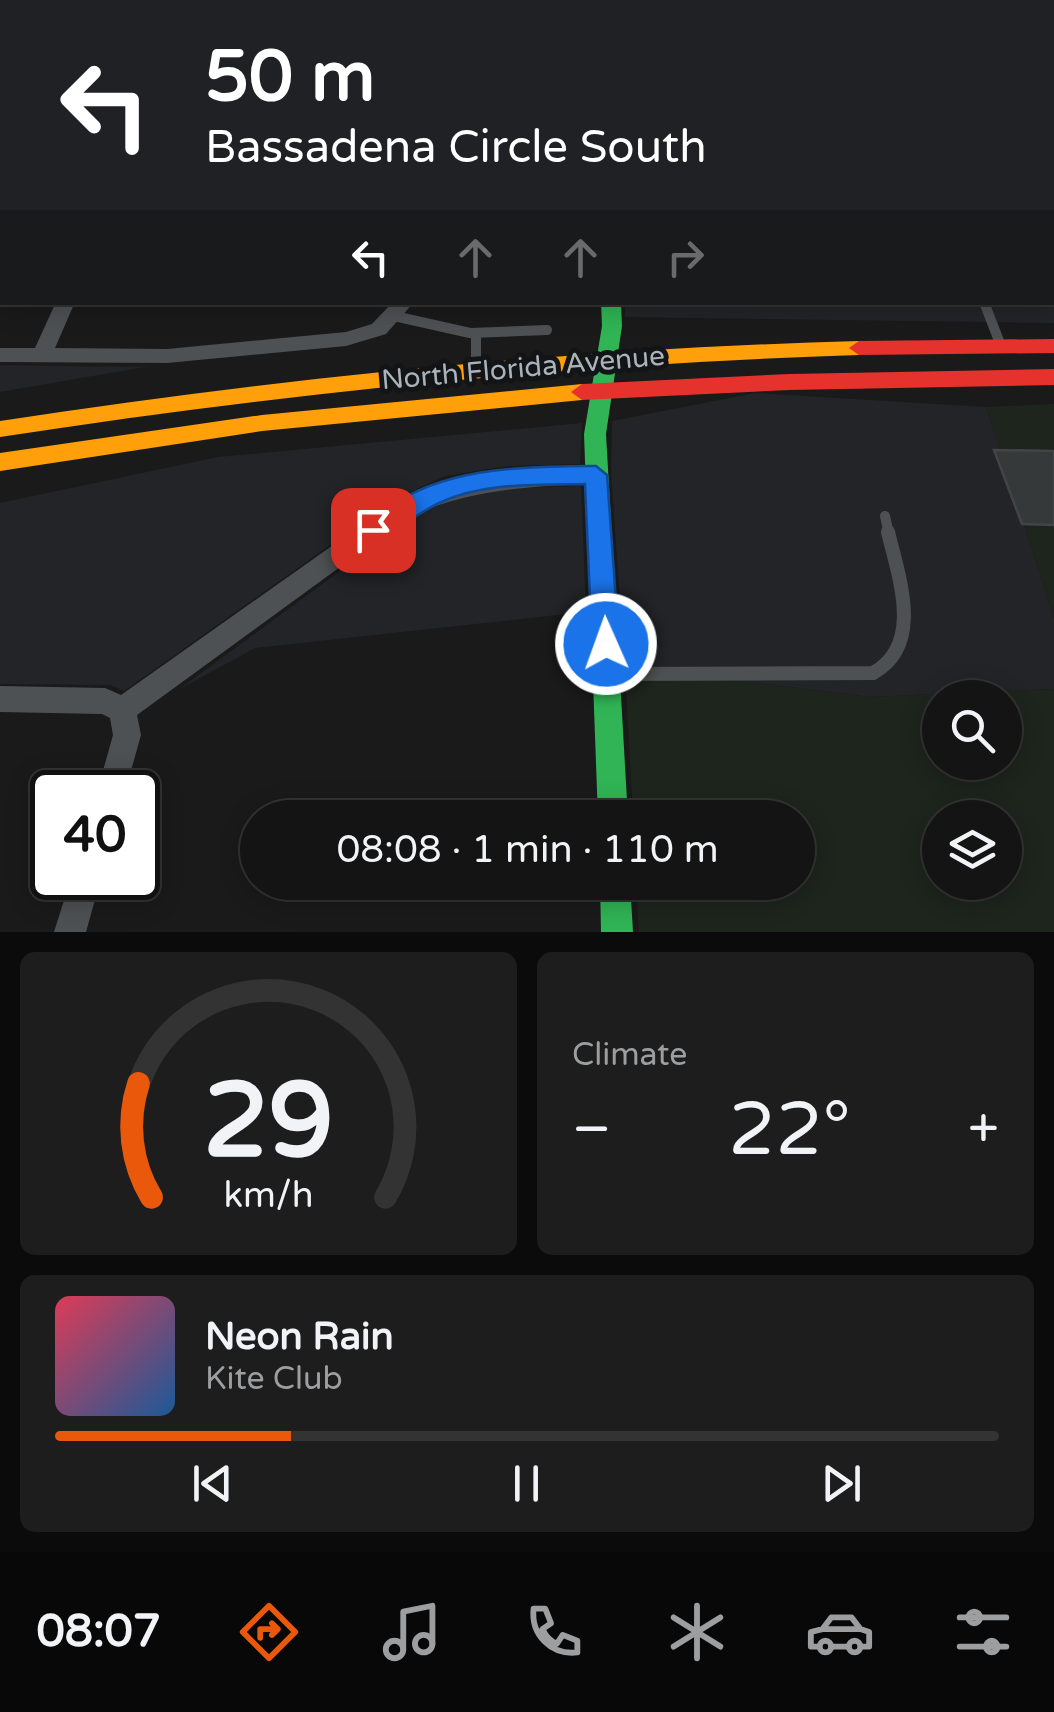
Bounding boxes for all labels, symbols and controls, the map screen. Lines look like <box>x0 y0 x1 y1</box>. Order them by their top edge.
text: 50 m <box>205 36 375 120</box>
icon: left <box>40 40 170 170</box>
text: Bassadena Circle South <box>205 121 707 175</box>
icon: left <box>343 230 398 285</box>
icon: ahead <box>448 230 503 285</box>
icon: ahead <box>553 230 608 285</box>
icon: right <box>658 230 713 285</box>
street label: North Florida Avenue <box>380 339 666 397</box>
pin <box>331 488 416 573</box>
icon: arrive <box>346 503 401 558</box>
position arrow <box>554 592 658 696</box>
map controls <box>922 680 1022 900</box>
button: search <box>922 680 1022 780</box>
speed limit sign: 40 <box>30 770 160 900</box>
button: layers <box>922 800 1022 900</box>
text: 08:08 · 1 min · 110 m <box>336 827 719 873</box>
text: Climate <box>572 1036 687 1074</box>
text: 29 <box>203 1060 334 1185</box>
text: 22° <box>728 1085 851 1175</box>
text: − <box>572 1097 611 1163</box>
text: + <box>968 1097 999 1163</box>
text: km/h <box>224 1174 313 1217</box>
text: Neon Rain <box>205 1314 394 1360</box>
text: Kite Club <box>205 1360 343 1398</box>
icon: previous <box>185 1456 240 1511</box>
icon: pause <box>499 1456 554 1511</box>
icon: next <box>814 1456 869 1511</box>
icon: directions <box>234 1597 304 1667</box>
icon: music <box>377 1597 447 1667</box>
icon: phone <box>519 1597 589 1667</box>
icon: climate <box>662 1597 732 1667</box>
icon: car <box>805 1597 875 1667</box>
icon: filters <box>948 1597 1018 1667</box>
text: 08:07 <box>36 1605 161 1659</box>

